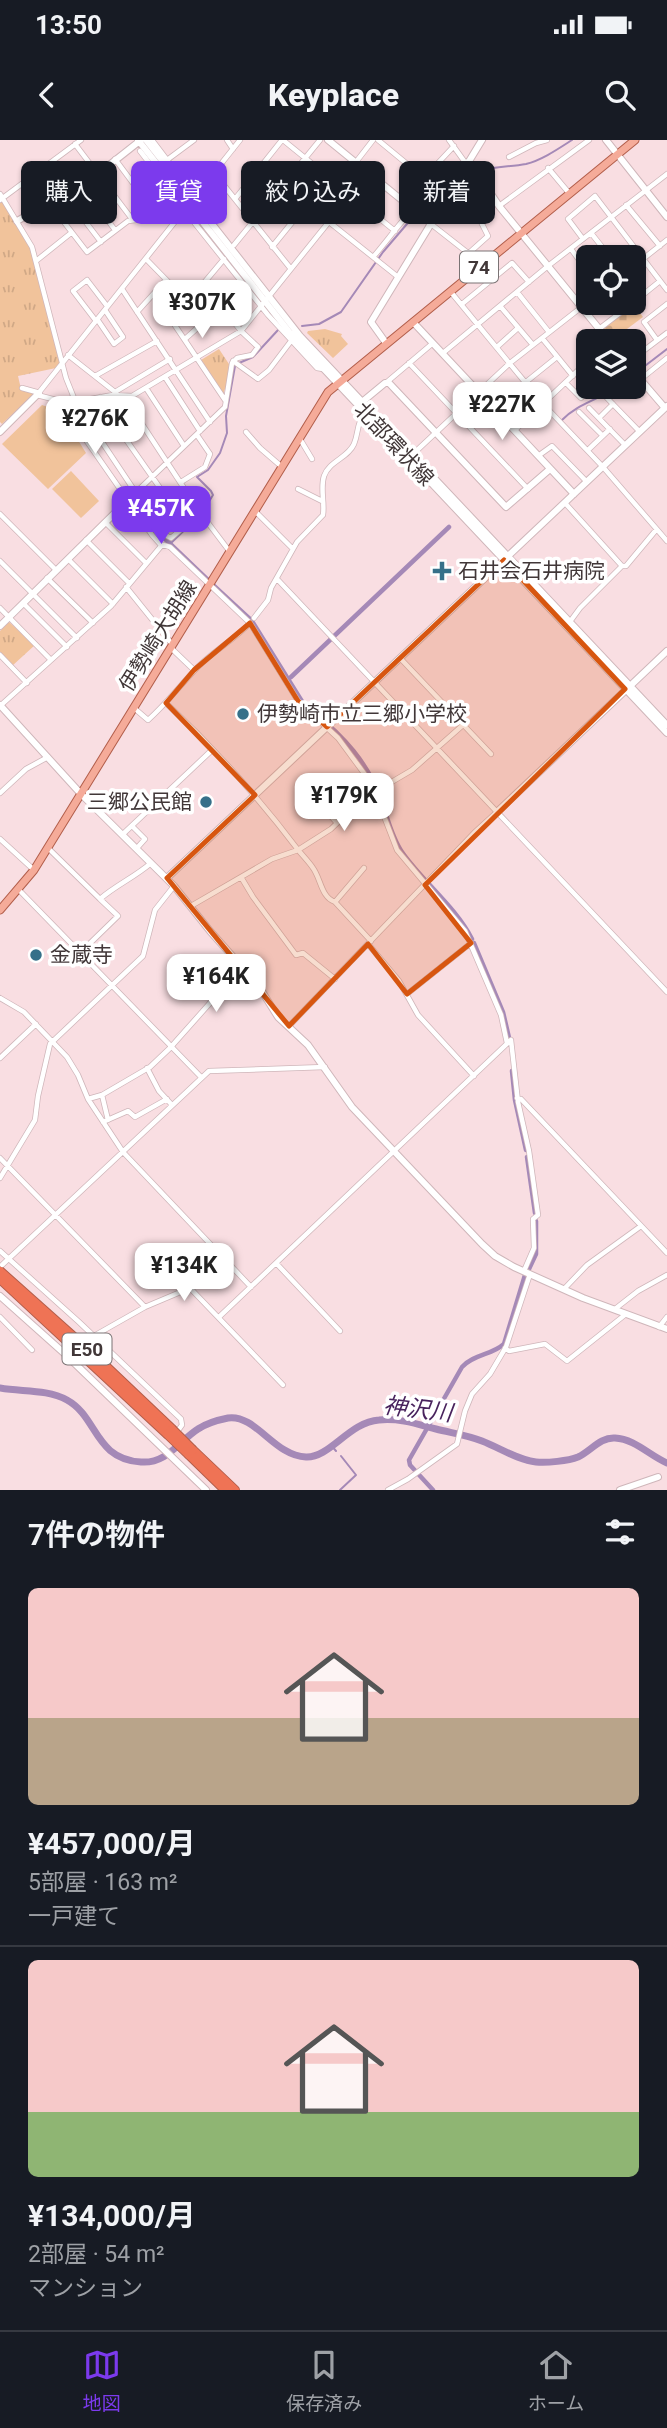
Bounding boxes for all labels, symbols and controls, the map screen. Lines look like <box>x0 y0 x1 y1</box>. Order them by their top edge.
text: 13:50 <box>35 10 102 40</box>
icon: back <box>28 76 66 114</box>
text: Keyplace <box>268 76 399 114</box>
icon: search <box>601 76 639 114</box>
chip: 購入 <box>21 161 117 224</box>
chip: 賃貸 <box>131 161 227 224</box>
chip: 絞り込み <box>241 161 385 224</box>
chip: 新着 <box>399 161 495 224</box>
map controls <box>576 245 646 399</box>
button: locate <box>576 245 646 315</box>
road number: 74 <box>460 251 498 282</box>
pin: ¥307K <box>153 280 251 340</box>
text: ¥307K <box>169 289 235 316</box>
button: layers <box>576 329 646 399</box>
pin: ¥227K <box>453 383 551 442</box>
text: ¥227K <box>469 391 535 418</box>
pin: ¥276K <box>46 396 144 456</box>
street label: 北部環状線 <box>349 397 439 491</box>
text: ¥276K <box>62 405 128 432</box>
pin: ¥457K <box>112 486 210 546</box>
text: ¥457K <box>128 495 194 522</box>
place label: 石井会石井病院 <box>458 559 605 583</box>
marker: 石井会石井病院 <box>432 561 452 581</box>
street label: 伊勢崎大胡線 <box>114 576 202 696</box>
place label: 伊勢崎市立三郷小学校 <box>257 702 467 726</box>
marker: 伊勢崎市立三郷小学校 <box>235 706 251 722</box>
pin: ¥179K <box>295 774 393 833</box>
text: ¥179K <box>311 782 377 809</box>
place label: 三郷公民館 <box>87 790 192 814</box>
marker: 三郷公民館 <box>198 794 214 810</box>
place label: 金蔵寺 <box>50 943 113 967</box>
marker: 金蔵寺 <box>28 947 44 963</box>
pin: ¥164K <box>167 954 265 1014</box>
text: ¥164K <box>183 963 249 990</box>
pin: ¥134K <box>135 1244 233 1303</box>
text: ¥134K <box>151 1252 217 1279</box>
road number: E50 <box>62 1334 112 1364</box>
water label: 神沢川 <box>382 1392 457 1427</box>
icon: filters <box>601 1513 639 1551</box>
text: 7件の物件 <box>28 1517 165 1552</box>
icon: home <box>271 1634 397 1760</box>
text: ¥457,000/月 <box>28 1826 196 1861</box>
text: 5部屋 · 163 m² <box>28 1869 177 1896</box>
text: 一戸建て <box>28 1903 120 1930</box>
icon: home <box>271 2006 397 2132</box>
text: ¥134,000/月 <box>28 2198 196 2233</box>
text: 2部屋 · 54 m² <box>28 2241 165 2268</box>
text: マンション <box>28 2275 143 2302</box>
tab: 地図 <box>83 2346 121 2415</box>
tab: 保存済み <box>286 2346 362 2415</box>
tab: ホーム <box>528 2346 584 2415</box>

